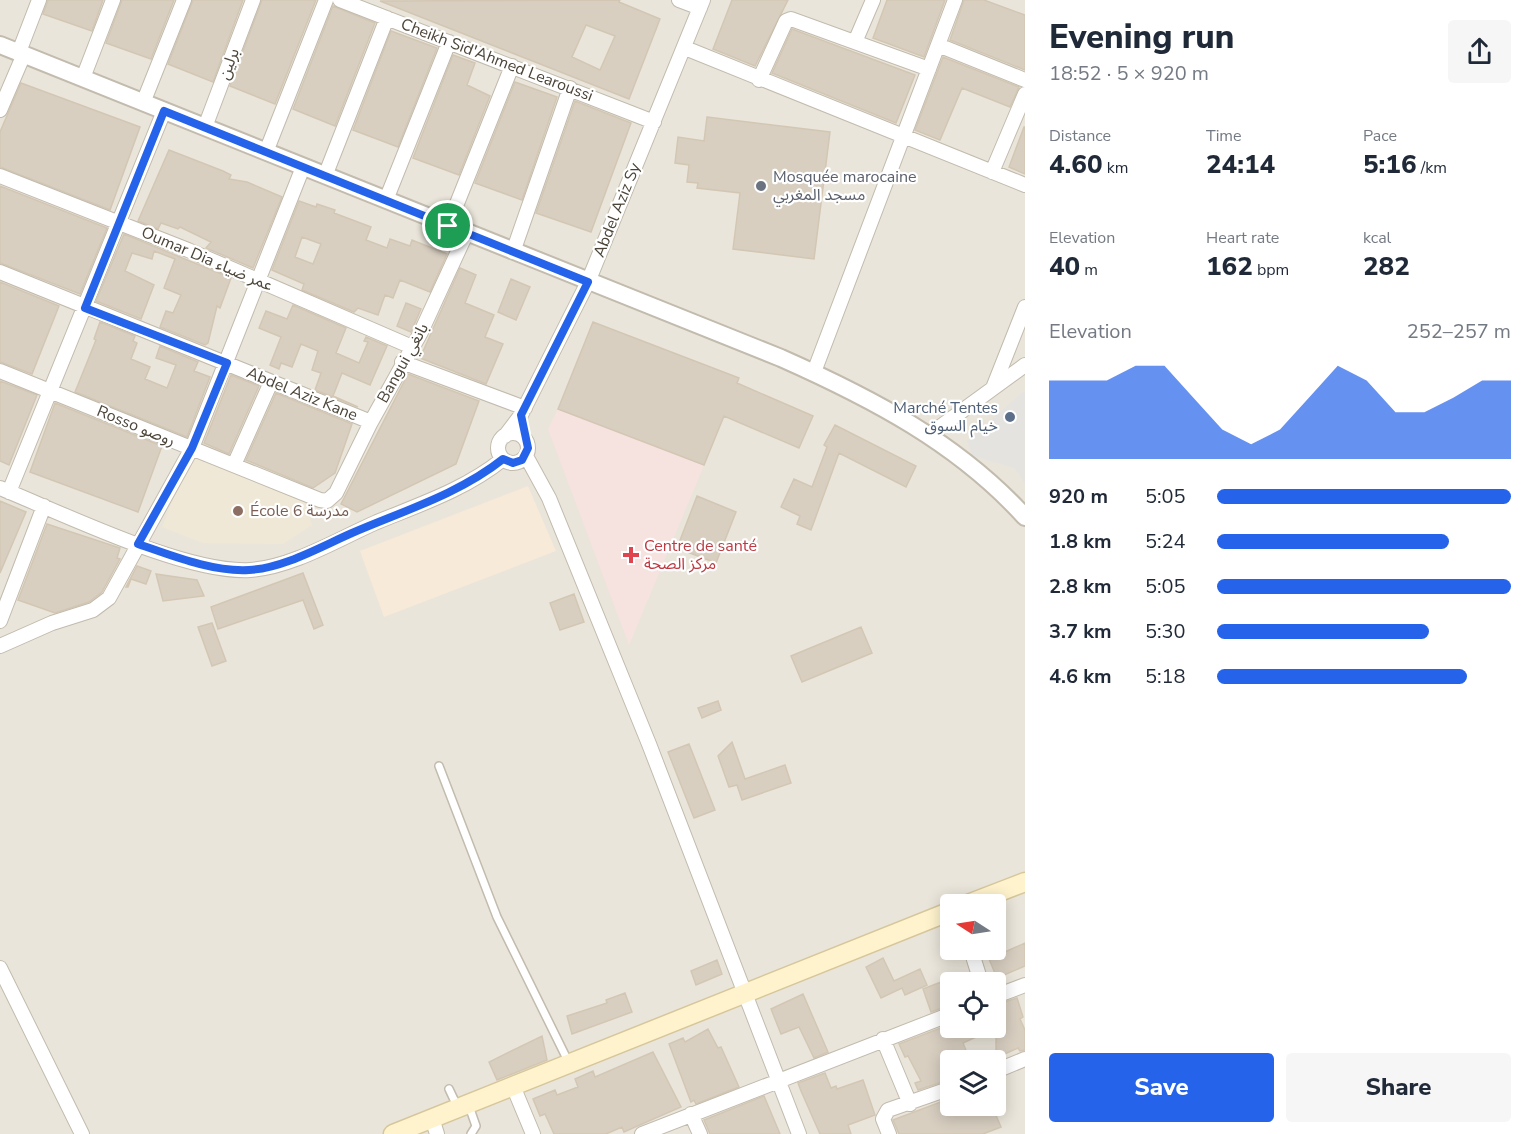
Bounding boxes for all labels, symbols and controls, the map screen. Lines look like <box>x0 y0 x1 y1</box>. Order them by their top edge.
street label: Cheikh Sid'Ahmed Learoussi <box>398 13 596 107</box>
text: Evening run <box>1049 15 1234 60</box>
button: share <box>1448 20 1511 83</box>
street label: برلين <box>213 45 245 83</box>
text: 18:52 · 5 × 920 m <box>1049 60 1209 87</box>
text: Distance <box>1049 125 1111 147</box>
text: Time <box>1206 125 1242 147</box>
text: Pace <box>1363 125 1397 147</box>
text: 4.60 <box>1049 147 1103 182</box>
text: 24:14 <box>1206 147 1275 182</box>
text: 5:16 <box>1363 147 1417 182</box>
text: km <box>1103 157 1128 179</box>
text: /km <box>1417 157 1447 179</box>
street label: Abdel Aziz Sy <box>588 159 646 260</box>
place label: Mosquée marocaine مسجد المغربي <box>773 166 917 207</box>
marker: Mosquée marocaine مسجد المغربي <box>754 179 768 193</box>
pin <box>422 200 473 251</box>
icon: arrive <box>431 209 464 242</box>
street label: Oumar Dia عمر ضياء <box>138 221 276 297</box>
text: Elevation <box>1049 227 1115 249</box>
text: Heart rate <box>1206 227 1279 249</box>
text: kcal <box>1363 227 1391 249</box>
text: 40 <box>1049 249 1080 284</box>
text: 162 <box>1206 249 1253 284</box>
text: 282 <box>1363 249 1410 284</box>
text: m <box>1080 259 1098 281</box>
text: bpm <box>1253 259 1289 281</box>
text: Elevation <box>1049 318 1132 345</box>
text: 252–257 m <box>1407 318 1511 345</box>
street label: Bangui بانغي <box>372 319 435 407</box>
street label: Abdel Aziz Kane <box>243 362 361 426</box>
place label: Marché Tentes خيام السوق <box>893 397 998 438</box>
street label: Rosso روصو <box>93 400 179 452</box>
marker: Marché Tentes خيام السوق <box>1003 410 1017 424</box>
text: 920 m <box>1049 483 1108 510</box>
text: 5:05 <box>1145 483 1186 510</box>
place label: École 6 مدرسة <box>250 500 349 522</box>
marker: École 6 مدرسة <box>231 504 245 518</box>
text: 1.8 km <box>1049 528 1112 555</box>
text: 5:24 <box>1145 528 1186 555</box>
place label: Centre de santé مركز الصحة <box>644 535 757 575</box>
marker: Centre de santé مركز الصحة <box>622 546 640 564</box>
text: 2.8 km <box>1049 573 1112 600</box>
text: 5:05 <box>1145 573 1186 600</box>
text: 3.7 km <box>1049 618 1112 645</box>
text: 5:30 <box>1145 618 1186 645</box>
text: 4.6 km <box>1049 663 1112 690</box>
text: 5:18 <box>1145 663 1186 690</box>
north arrow <box>940 894 1006 960</box>
map controls <box>940 894 1006 1116</box>
button: locate <box>940 972 1006 1038</box>
button: layers <box>940 1050 1006 1116</box>
button: Save <box>1049 1053 1274 1122</box>
button: Share <box>1286 1053 1511 1122</box>

